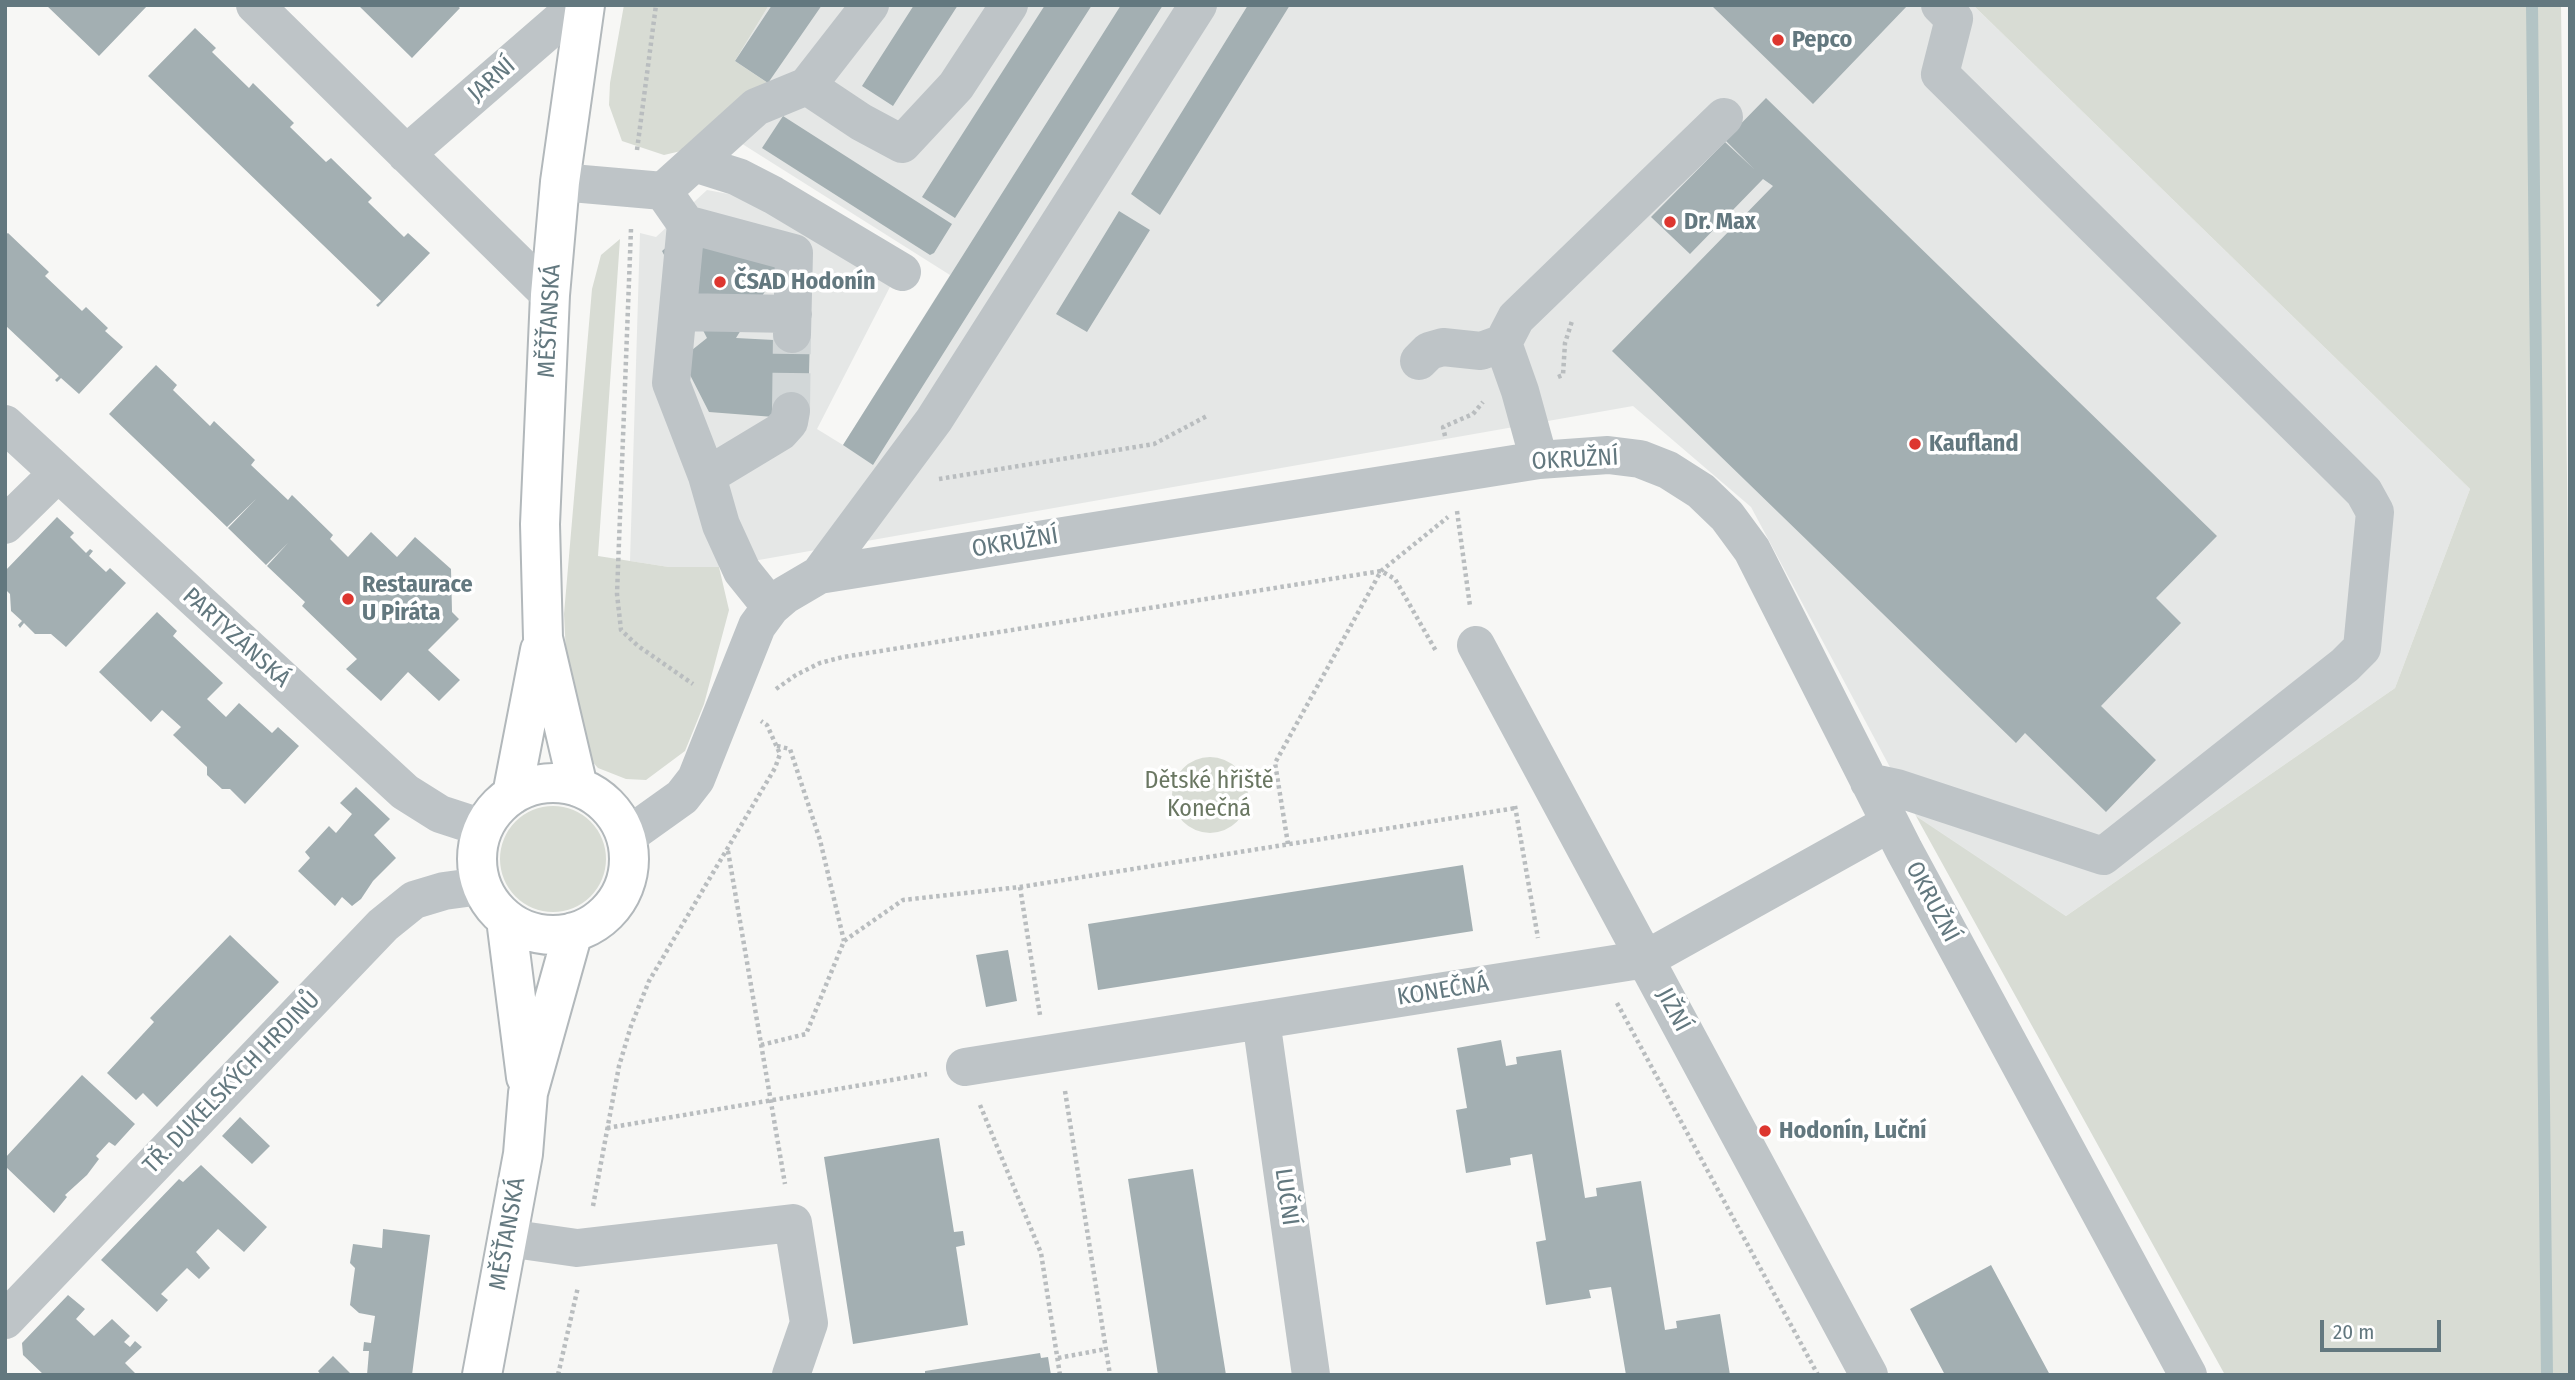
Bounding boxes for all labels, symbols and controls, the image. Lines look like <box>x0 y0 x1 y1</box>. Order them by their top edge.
place label: Pepco <box>1792 26 1852 54</box>
marker: Pepco <box>1770 32 1786 48</box>
street label: JARNÍ <box>463 52 521 108</box>
place label: Dr. Max <box>1684 208 1756 236</box>
marker: Dr. Max <box>1662 214 1678 230</box>
street label: MĚŠŤANSKÁ <box>533 263 567 379</box>
place label: ČSAD Hodonín <box>734 268 876 296</box>
marker: ČSAD Hodonín <box>712 274 728 290</box>
place label: Kaufland <box>1929 430 2018 458</box>
marker: Kaufland <box>1907 436 1923 452</box>
street label: OKRUŽNÍ <box>1531 443 1619 477</box>
street label: OKRUŽNÍ <box>970 522 1060 564</box>
place label: Restaurace U Piráta <box>362 571 473 627</box>
street label: PARTYZÁNSKÁ <box>176 582 296 694</box>
marker: Restaurace U Piráta <box>340 591 356 607</box>
park label: Dětské hřiště Konečná <box>1144 767 1274 823</box>
street label: OKRUŽNÍ <box>1899 857 1965 947</box>
street label: KONEČNÁ <box>1395 970 1491 1012</box>
street label: JIŽNÍ <box>1650 983 1696 1037</box>
street label: TŘ. DUKELSKÝCH HRDINŮ <box>138 986 326 1180</box>
place label: Hodonín, Luční <box>1779 1117 1926 1145</box>
marker: Hodonín, Luční <box>1757 1123 1773 1139</box>
street label: LUČNÍ <box>1268 1167 1304 1227</box>
street label: MĚŠŤANSKÁ <box>484 1175 532 1293</box>
scale bar <box>2323 1306 2444 1350</box>
text: 20 m <box>2333 1319 2374 1345</box>

